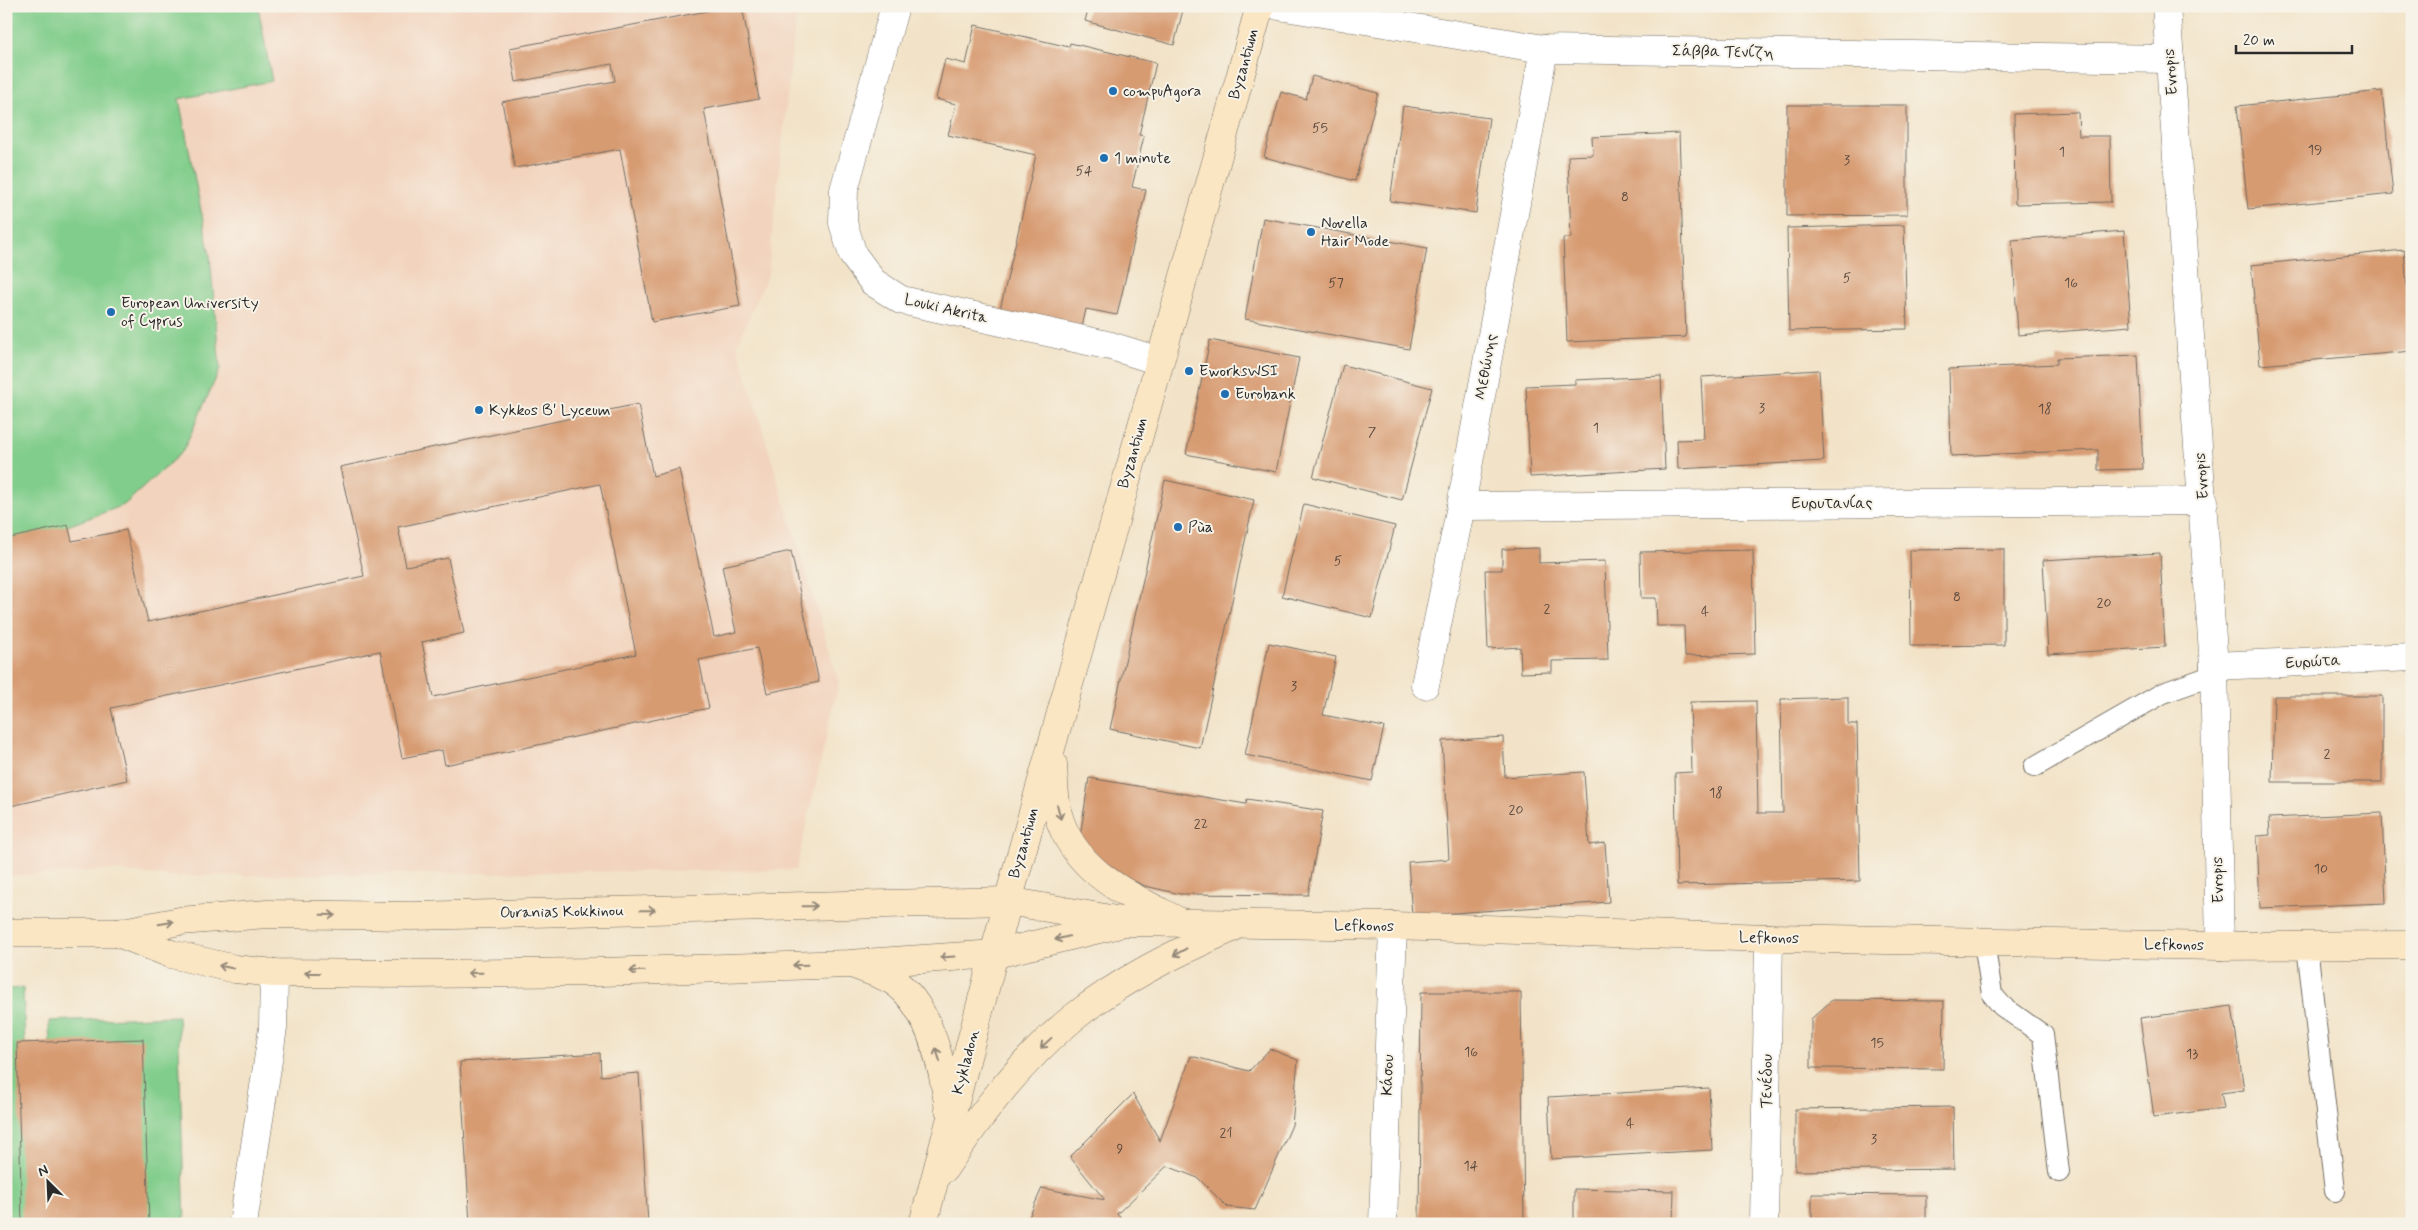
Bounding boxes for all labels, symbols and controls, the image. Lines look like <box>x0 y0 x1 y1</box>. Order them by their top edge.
scale bar <box>2236 22 2352 54</box>
street label: Byzantium <box>1224 26 1264 102</box>
text: 20 m <box>2243 31 2275 51</box>
street label: Σάββα Τενίζη <box>1672 41 1774 63</box>
street label: Evropis <box>2159 48 2183 96</box>
place label: compuAgora <box>1123 81 1201 102</box>
marker: compuAgora <box>1107 85 1119 97</box>
house number: 55 <box>1312 119 1328 137</box>
house number: 19 <box>2308 141 2322 159</box>
house number: 1 <box>2059 143 2065 161</box>
place label: 1 minute <box>1114 148 1172 169</box>
house number: 3 <box>1844 151 1850 169</box>
marker: 1 minute <box>1098 152 1110 164</box>
house number: 54 <box>1076 162 1093 180</box>
house number: 8 <box>1621 188 1629 206</box>
place label: Novella Hair Mode <box>1321 213 1389 252</box>
marker: Novella Hair Mode <box>1305 226 1317 238</box>
house number: 5 <box>1843 269 1851 287</box>
house number: 57 <box>1328 274 1344 292</box>
house number: 16 <box>2064 274 2078 292</box>
street label: Louki Akrita <box>902 289 990 329</box>
place label: European University of Cyprus <box>121 293 259 332</box>
marker: European University of Cyprus <box>105 306 117 318</box>
street label: Μεθώνης <box>1470 332 1502 402</box>
place label: EworksWSI <box>1199 361 1278 382</box>
marker: EworksWSI <box>1183 365 1195 377</box>
place label: Eurobank <box>1235 384 1296 405</box>
marker: Eurobank <box>1219 388 1231 400</box>
house number: 3 <box>1759 399 1765 417</box>
place label: Kykkos B' Lyceum <box>489 400 611 421</box>
house number: 18 <box>2038 400 2052 418</box>
marker: Kykkos B' Lyceum <box>473 404 485 416</box>
street label: Byzantium <box>1113 415 1153 491</box>
house number: 1 <box>1593 419 1599 437</box>
house number: 7 <box>1368 423 1377 441</box>
street label: Evropis <box>2190 452 2214 500</box>
street label: Ευρυτανίας <box>1792 493 1872 514</box>
place label: Pùa <box>1188 517 1213 538</box>
marker: Pùa <box>1172 521 1184 533</box>
house number: 5 <box>1334 552 1342 570</box>
house number: 8 <box>1953 588 1961 606</box>
house number: 20 <box>2097 594 2111 612</box>
house number: 2 <box>1544 600 1551 618</box>
house number: 4 <box>1701 603 1709 621</box>
street label: Ευρώτα <box>2285 650 2341 674</box>
house number: 3 <box>1291 677 1297 695</box>
house number: 2 <box>2324 745 2331 763</box>
house number: 18 <box>1709 784 1723 802</box>
house number: 20 <box>1509 801 1523 819</box>
one-way arrow <box>1055 804 1064 820</box>
street label: Byzantium <box>1004 805 1044 881</box>
house number: 22 <box>1194 815 1208 833</box>
street label: Evropis <box>2207 856 2229 904</box>
house number: 10 <box>2314 860 2328 878</box>
street label: Ouranias Kokkinou <box>500 900 624 924</box>
one-way arrow <box>802 901 818 911</box>
one-way arrow <box>639 905 655 915</box>
one-way arrow <box>319 910 335 920</box>
street label: Lefkonos <box>1334 915 1394 937</box>
one-way arrow <box>157 918 173 928</box>
street label: Lefkonos <box>1739 927 1799 949</box>
one-way arrow <box>1055 934 1071 943</box>
street label: Lefkonos <box>2144 934 2204 956</box>
one-way arrow <box>1173 948 1188 957</box>
one-way arrow <box>939 953 955 962</box>
one-way arrow <box>792 960 808 970</box>
one-way arrow <box>218 962 234 971</box>
one-way arrow <box>630 966 646 975</box>
one-way arrow <box>305 968 321 978</box>
one-way arrow <box>467 969 483 978</box>
street label: Kykladon <box>947 1027 985 1097</box>
house number: 15 <box>1870 1034 1884 1052</box>
one-way arrow <box>1040 1037 1052 1049</box>
house number: 16 <box>1464 1043 1478 1061</box>
house number: 13 <box>2186 1045 2198 1063</box>
one-way arrow <box>933 1048 942 1064</box>
street label: Κάσου <box>1377 1054 1399 1096</box>
street label: Τενέδου <box>1755 1054 1778 1108</box>
house number: 4 <box>1626 1115 1634 1133</box>
house number: 21 <box>1220 1124 1232 1142</box>
house number: 3 <box>1871 1130 1877 1148</box>
house number: 9 <box>1117 1140 1124 1158</box>
house number: 14 <box>1464 1157 1479 1175</box>
north arrow <box>22 1158 72 1208</box>
text: N <box>35 1161 51 1181</box>

